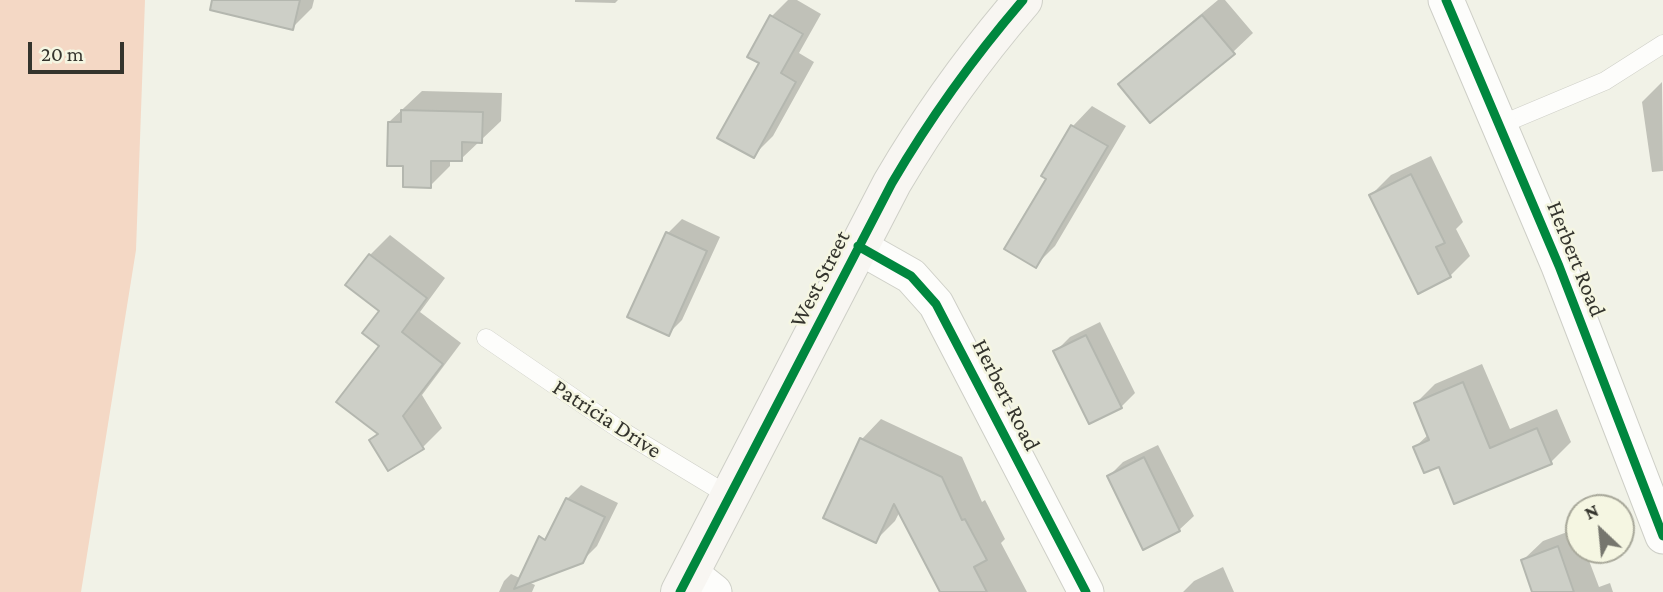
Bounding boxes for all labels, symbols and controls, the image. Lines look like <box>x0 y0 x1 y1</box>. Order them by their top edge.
scale bar <box>32 28 128 72</box>
text: 20 m <box>41 42 84 66</box>
street label: Herbert Road <box>1540 197 1612 321</box>
street label: West Street <box>784 226 856 332</box>
street label: Herbert Road <box>966 334 1046 456</box>
street label: Patricia Drive <box>547 374 667 464</box>
north arrow <box>1565 494 1635 564</box>
text: N <box>1581 499 1602 524</box>

